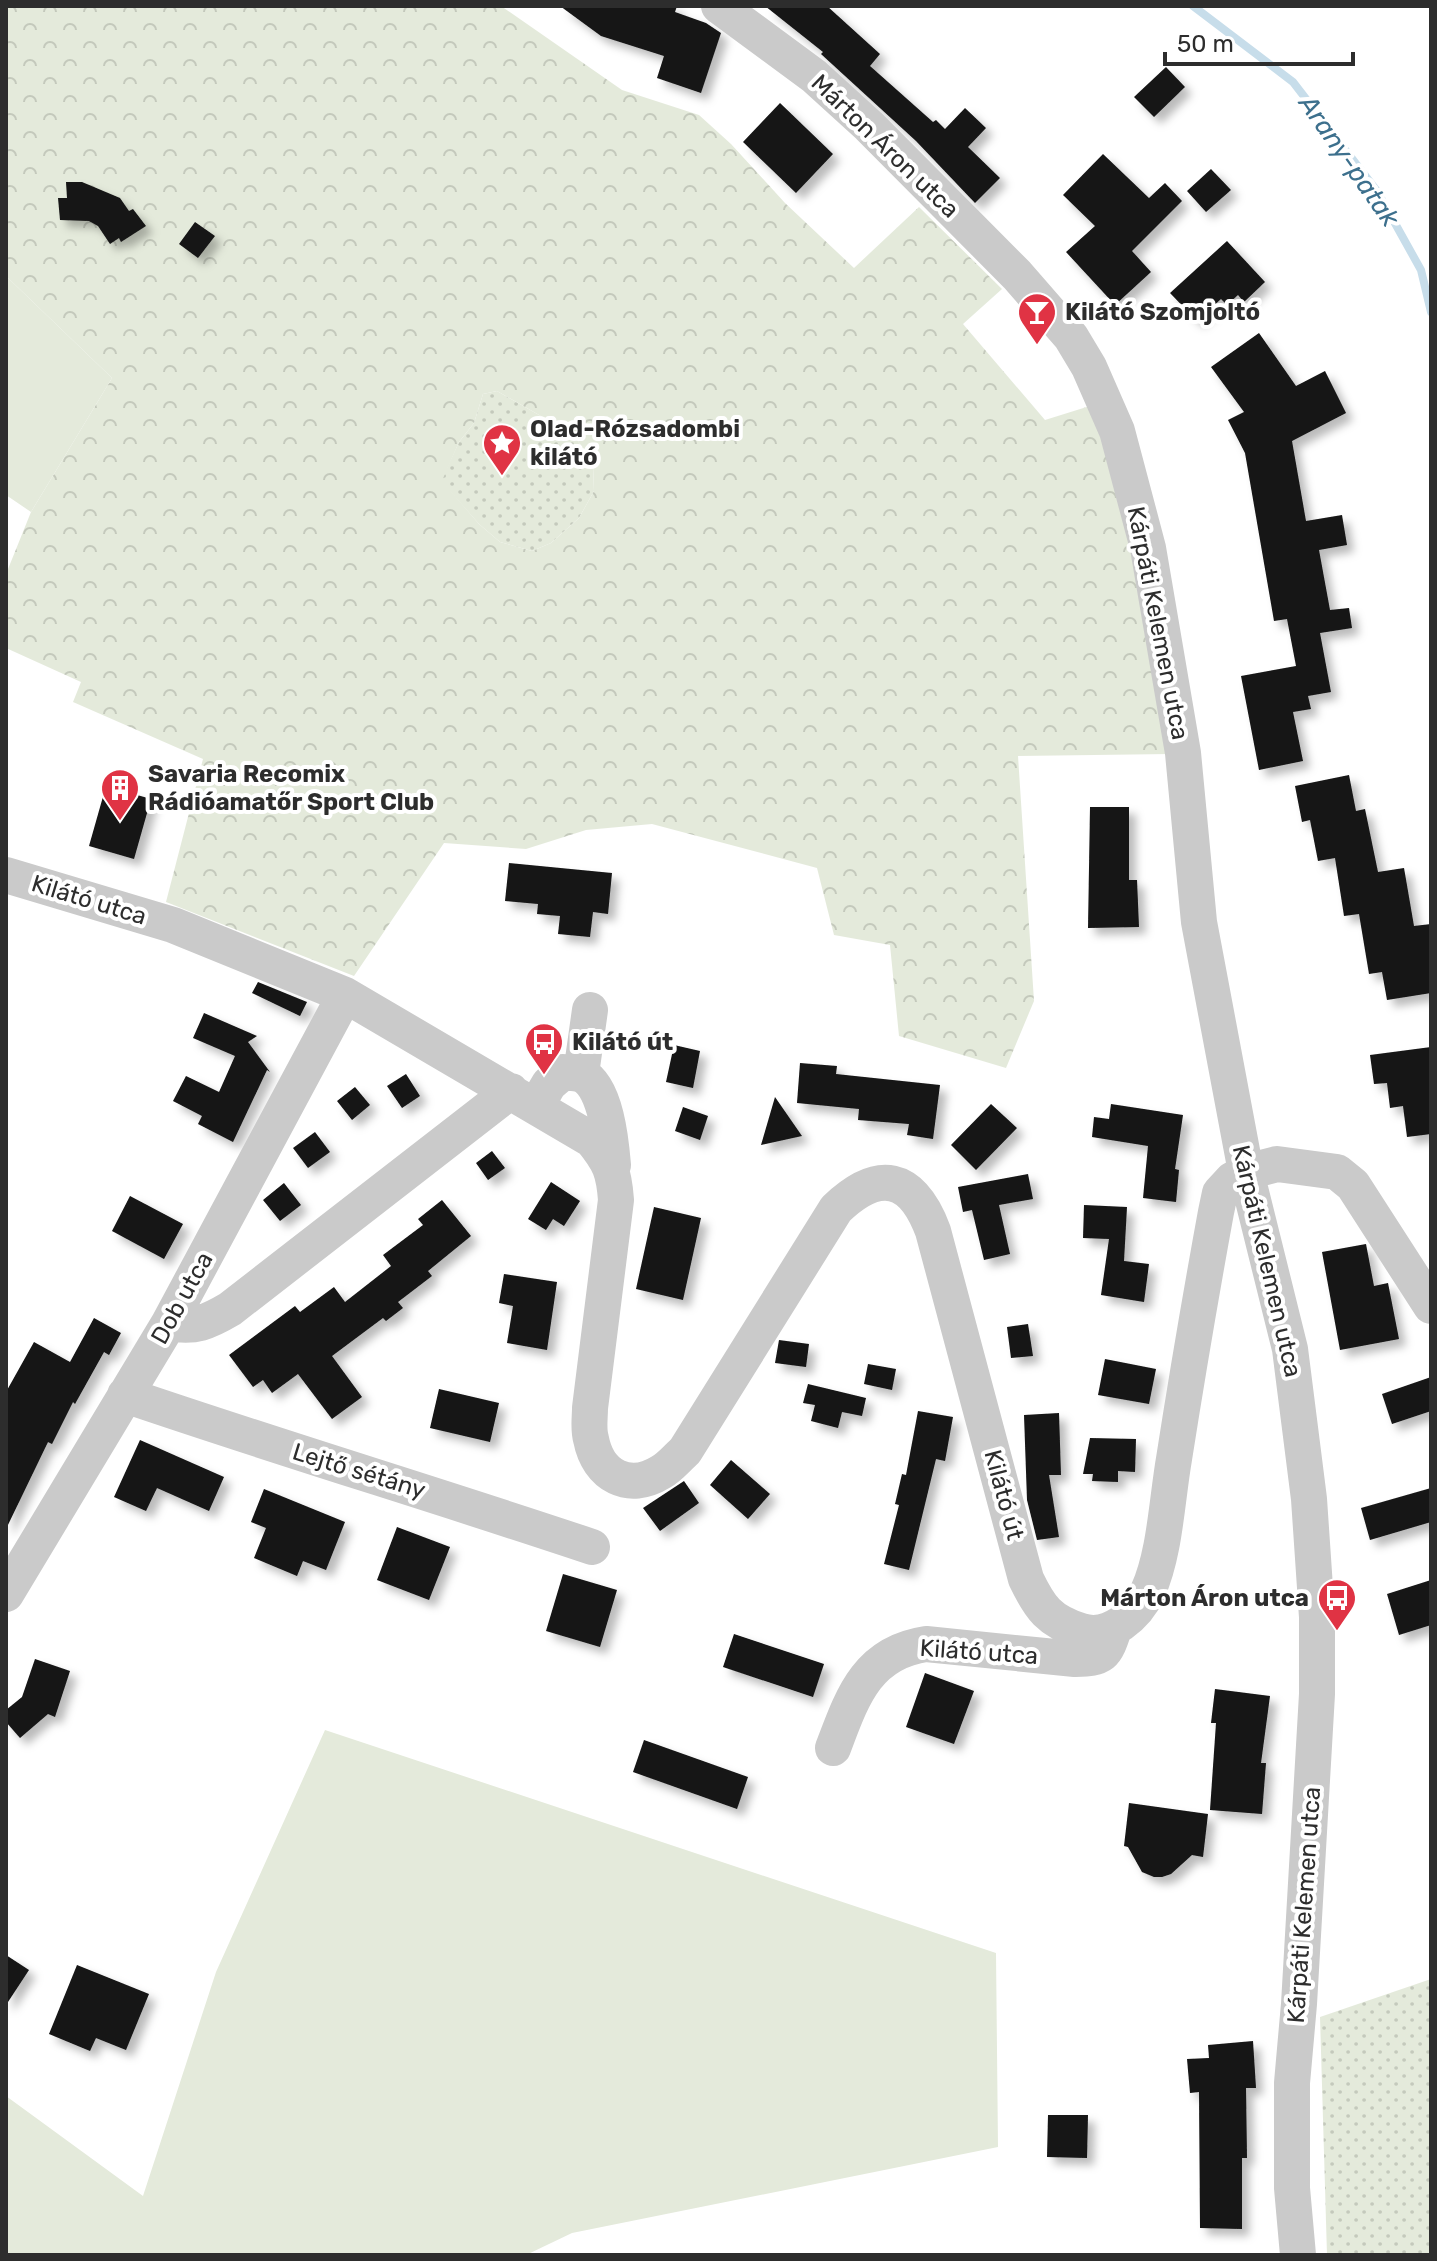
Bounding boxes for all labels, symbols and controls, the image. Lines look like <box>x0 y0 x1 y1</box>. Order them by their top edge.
scale bar <box>1165 16 1353 66</box>
text: 50 m <box>1177 30 1234 58</box>
street label: Márton Áron utca <box>806 69 964 223</box>
water label: Arany-patak <box>1291 88 1406 233</box>
bar icon: Kilátó Szomjoltó <box>1016 291 1058 346</box>
place label: Kilátó Szomjoltó <box>1065 298 1260 326</box>
place label: Olad-Rózsadombi kilátó <box>530 415 740 471</box>
place icon: Olad-Rózsadombi kilátó <box>481 422 523 477</box>
street label: Kárpáti Kelemen utca <box>1122 504 1194 742</box>
place label: Savaria Recomix Rádióamatőr Sport Club <box>148 760 434 816</box>
building icon: Savaria Recomix Rádióamatőr Sport Club <box>99 767 141 822</box>
street label: Kilátó utca <box>28 869 150 931</box>
bus stop icon: Kilátó út <box>523 1021 565 1076</box>
place label: Kilátó út <box>572 1028 673 1056</box>
street label: Kárpáti Kelemen utca <box>1227 1142 1307 1380</box>
street label: Dob utca <box>145 1247 219 1349</box>
street label: Lejtő sétány <box>289 1438 429 1504</box>
street label: Kilátó út <box>979 1447 1029 1543</box>
bus stop icon: Márton Áron utca <box>1316 1577 1358 1632</box>
place label: Márton Áron utca <box>1100 1584 1309 1612</box>
street label: Kilátó utca <box>919 1634 1039 1670</box>
street label: Kárpáti Kelemen utca <box>1282 1786 1326 2024</box>

